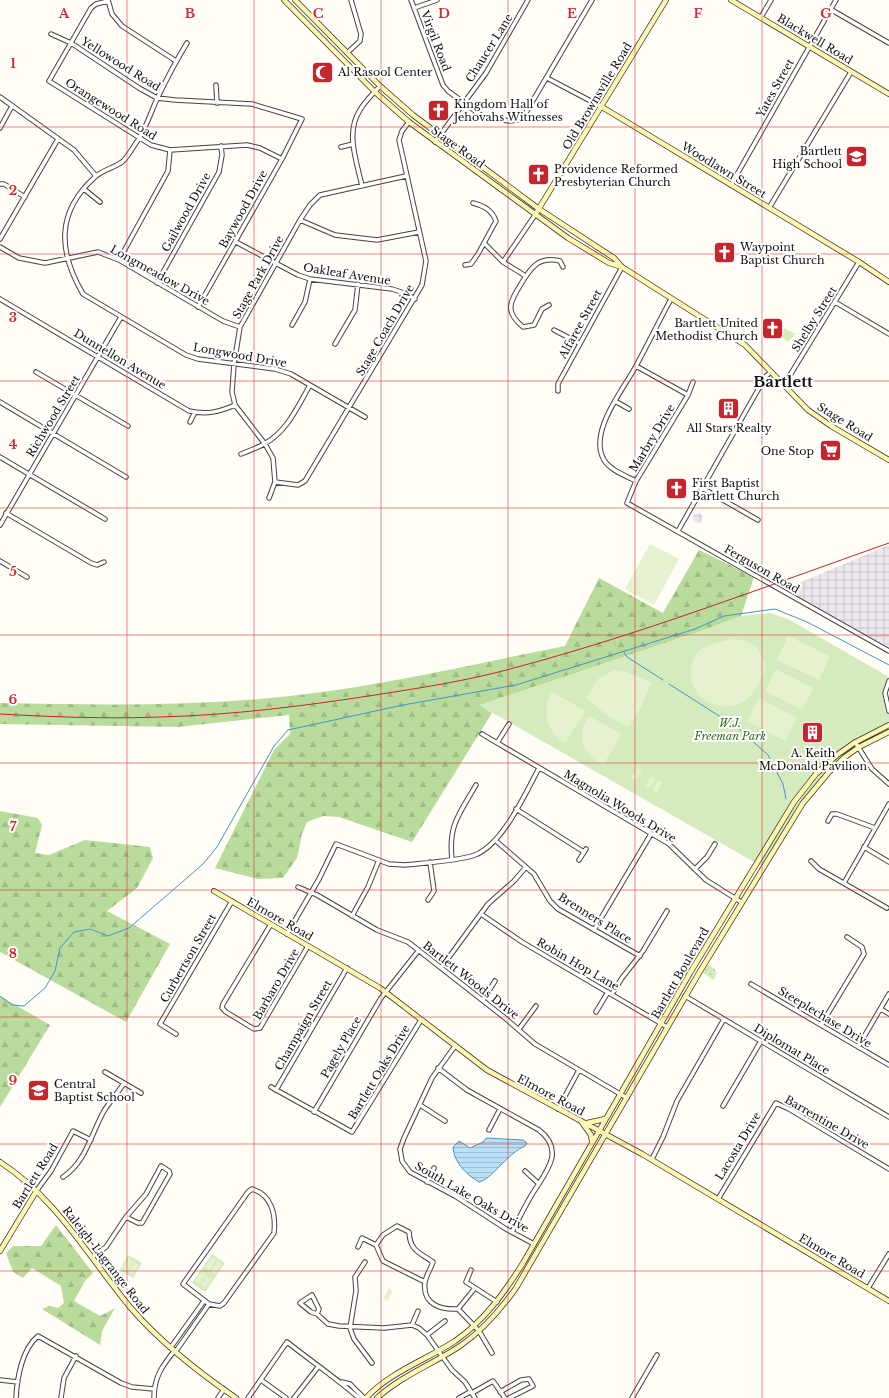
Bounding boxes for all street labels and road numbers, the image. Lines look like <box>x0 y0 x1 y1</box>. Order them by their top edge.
street label: Virgil Road <box>418 8 454 74</box>
street label: Chaucer Lane <box>462 11 516 85</box>
street label: Blackwell Road <box>775 11 856 67</box>
street label: Yellowood Road <box>78 33 164 94</box>
street label: Old Brownsville Road <box>559 39 635 152</box>
street label: Yates Street <box>753 56 797 121</box>
street label: Orangewood Road <box>63 75 160 143</box>
street label: Stage Road <box>429 123 488 171</box>
street label: Woodlawn Street <box>678 139 770 201</box>
street label: Baywood Drive <box>216 168 270 250</box>
street label: Gailwood Drive <box>158 170 214 254</box>
street label: Stage Park Drive <box>229 233 287 321</box>
street label: Longmeadow Drive <box>108 242 212 308</box>
street label: Oakleaf Avenue <box>302 260 392 288</box>
street label: Stage Coach Drive <box>353 282 417 378</box>
street label: Shelby Street <box>788 283 840 354</box>
street label: Alfaree Street <box>555 286 605 362</box>
street label: Dunnellon Avenue <box>71 326 169 392</box>
street label: Longwood Drive <box>192 340 288 370</box>
street label: Richwood Street <box>23 372 83 459</box>
street label: Stage Road <box>815 399 876 445</box>
street label: Marbry Drive <box>626 401 678 475</box>
street label: Ferguson Road <box>722 542 803 597</box>
street label: Magnolia Woods Drive <box>561 767 679 845</box>
street label: Brenners Place <box>556 890 634 946</box>
street label: Elmore Road <box>244 894 316 944</box>
street label: Curbertson Street <box>157 910 220 1005</box>
street label: Bartlett Boulevard <box>648 924 712 1021</box>
street label: Robin Hop Lane <box>534 935 622 993</box>
street label: Bartlett Woods Drive <box>420 938 522 1022</box>
street label: Barbaro Drive <box>250 946 302 1022</box>
street label: Champaign Street <box>271 977 335 1073</box>
street label: Steeplechase Drive <box>776 984 874 1050</box>
street label: Pagely Place <box>318 1014 364 1080</box>
street label: Diplomat Place <box>751 1021 833 1077</box>
street label: Bartlett Oaks Drive <box>345 1022 413 1122</box>
street label: Elmore Road <box>515 1071 588 1119</box>
street label: Barrentine Drive <box>782 1092 872 1152</box>
street label: Lacosta Drive <box>712 1109 764 1183</box>
street label: Bartlett Road <box>9 1140 61 1211</box>
street label: South Lake Oaks Drive <box>413 1159 531 1235</box>
street label: Raleigh-Lagrange Road <box>60 1204 153 1317</box>
street label: Elmore Road <box>796 1231 868 1281</box>

